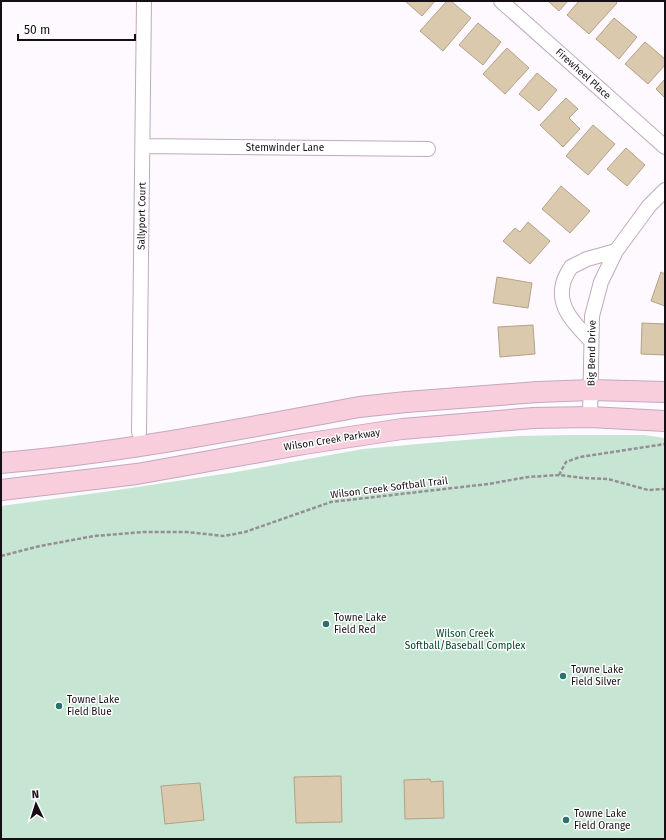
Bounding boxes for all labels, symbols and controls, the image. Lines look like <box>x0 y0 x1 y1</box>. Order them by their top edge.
scale bar <box>18 16 135 42</box>
text: 50 m <box>24 23 50 37</box>
street label: Firewheel Place <box>553 46 613 102</box>
street label: Stemwinder Lane <box>246 142 324 154</box>
street label: Sallyport Court <box>135 182 149 250</box>
street label: Big Bend Drive <box>585 320 599 386</box>
street label: Wilson Creek Parkway <box>283 426 381 454</box>
street label: Wilson Creek Softball Trail <box>330 475 448 501</box>
place label: Towne Lake Field Red <box>334 612 386 636</box>
marker: Towne Lake Field Red <box>321 619 331 629</box>
park label: Wilson Creek Softball/Baseball Complex <box>405 628 525 652</box>
place label: Towne Lake Field Silver <box>571 664 623 688</box>
marker: Towne Lake Field Silver <box>558 671 568 681</box>
place label: Towne Lake Field Blue <box>67 694 119 718</box>
marker: Towne Lake Field Blue <box>54 701 64 711</box>
north arrow <box>16 784 56 824</box>
text: N <box>31 788 39 801</box>
place label: Towne Lake Field Orange <box>574 808 631 832</box>
marker: Towne Lake Field Orange <box>561 815 571 825</box>

